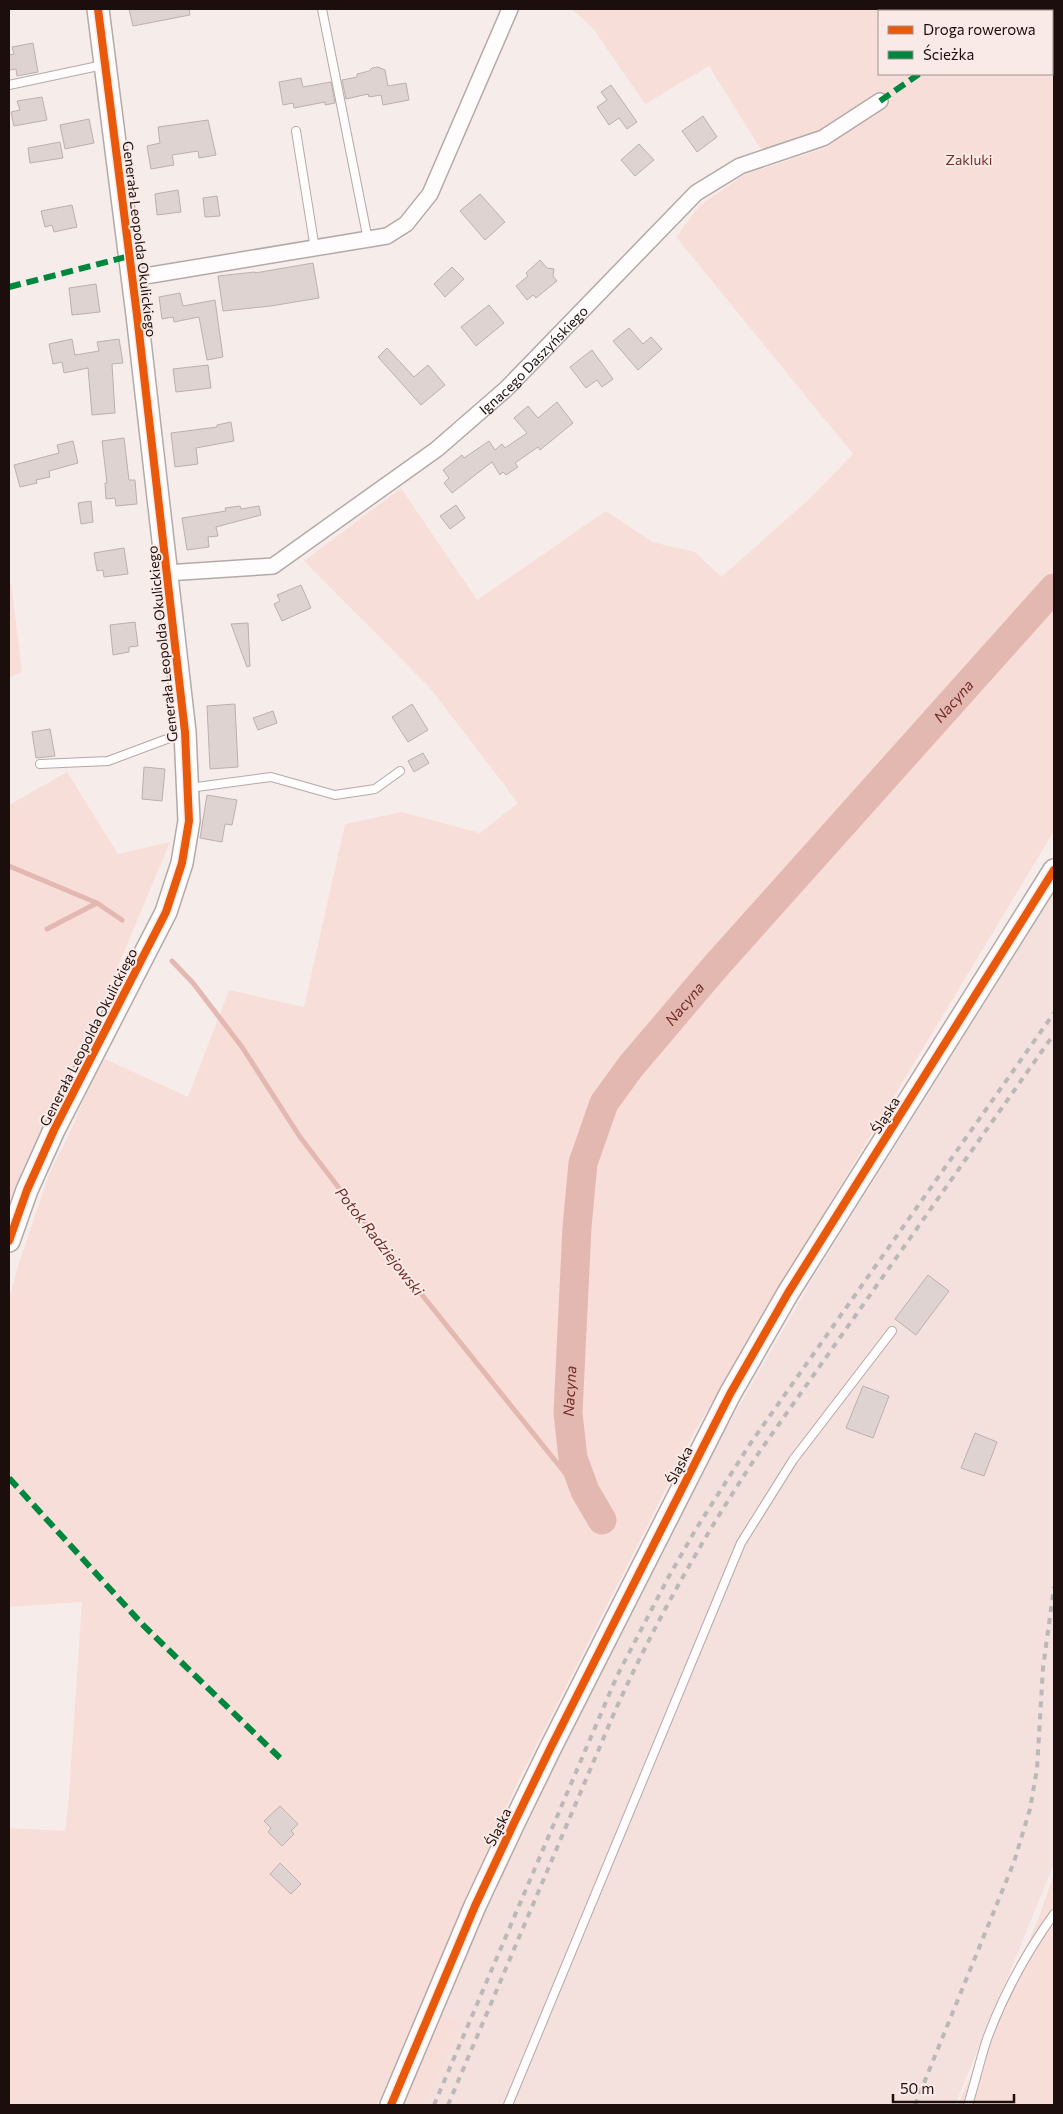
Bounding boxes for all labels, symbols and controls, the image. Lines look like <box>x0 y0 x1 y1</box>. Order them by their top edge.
legend <box>878 10 1053 75</box>
text: Droga rowerowa <box>923 20 1036 38</box>
text: Ścieżka <box>923 44 974 63</box>
street label: Generała Leopolda Okulickiego <box>120 140 160 338</box>
park label: Zakluki <box>946 151 992 168</box>
street label: Ignacego Daszyńskiego <box>475 302 591 417</box>
street label: Generała Leopolda Okulickiego <box>143 545 181 743</box>
water label: Nacyna <box>930 676 977 726</box>
street label: Generała Leopolda Okulickiego <box>36 945 140 1129</box>
water label: Nacyna <box>661 978 708 1029</box>
street label: Śląska <box>867 1093 903 1137</box>
water label: Potok Radziejowski <box>332 1183 429 1300</box>
water label: Nacyna <box>559 1365 579 1417</box>
street label: Śląska <box>662 1443 696 1487</box>
street label: Śląska <box>482 1805 514 1849</box>
scale bar <box>893 2072 1014 2104</box>
text: 50 m <box>900 2079 934 2097</box>

